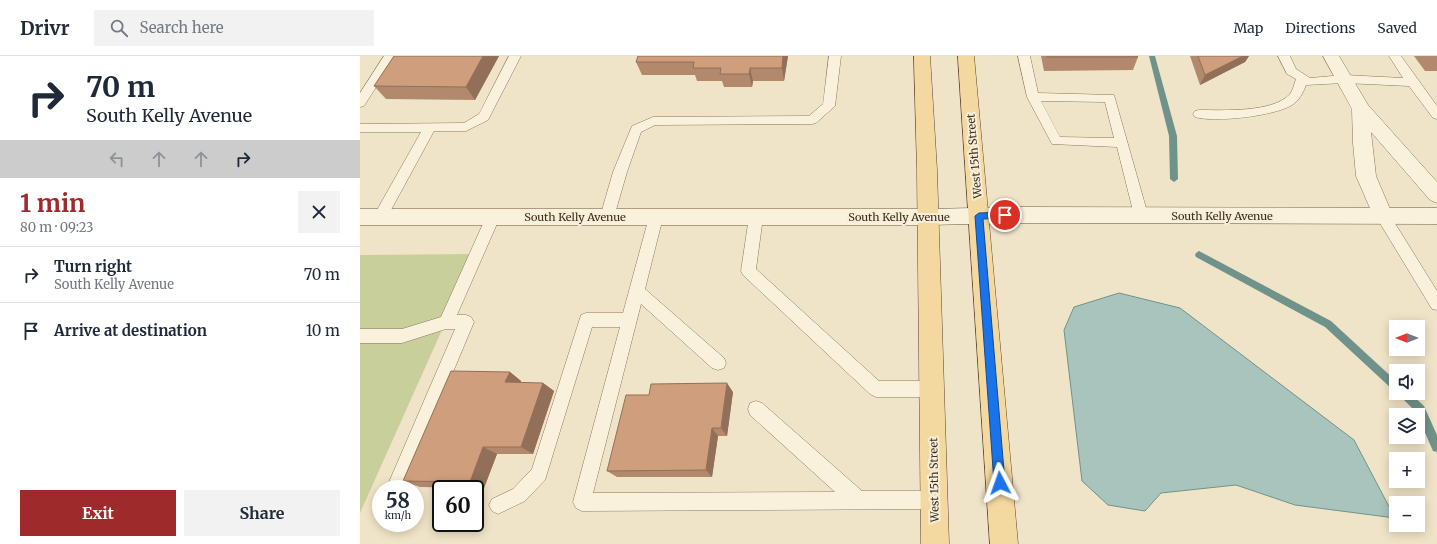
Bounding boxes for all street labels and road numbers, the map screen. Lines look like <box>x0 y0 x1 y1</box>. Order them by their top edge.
street label: West 15th Street <box>963 112 985 200</box>
street label: South Kelly Avenue <box>1171 209 1273 223</box>
street label: South Kelly Avenue <box>524 210 626 224</box>
street label: South Kelly Avenue <box>848 210 950 224</box>
street label: West 15th Street <box>926 437 942 524</box>

